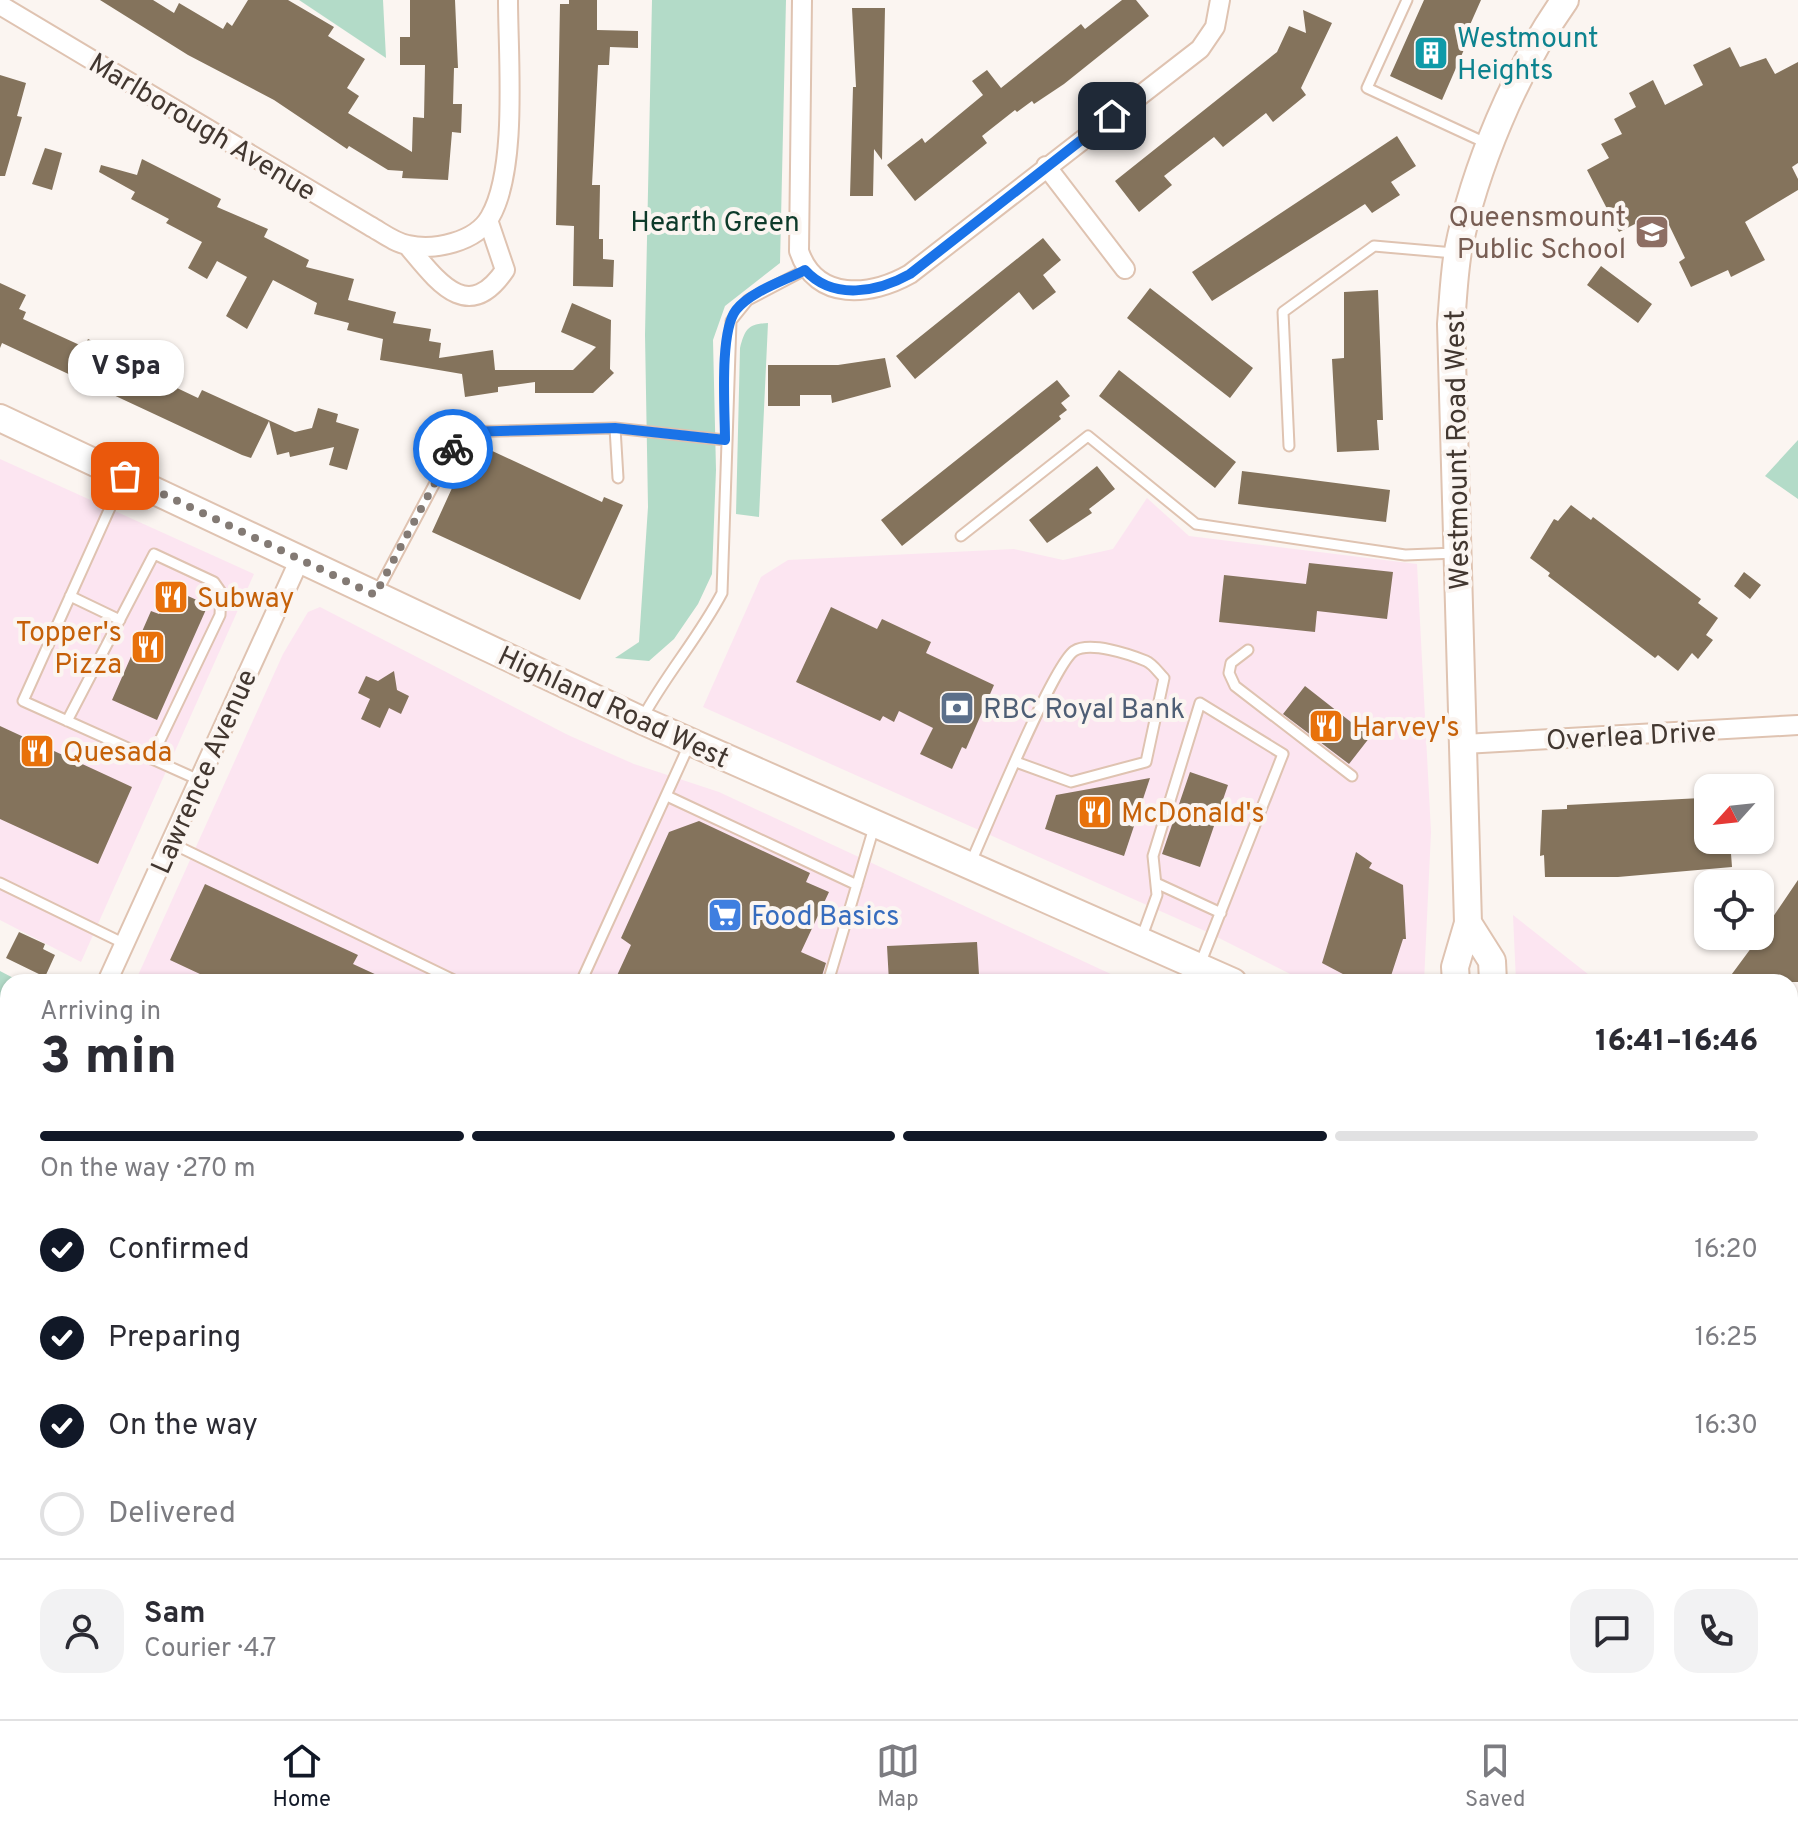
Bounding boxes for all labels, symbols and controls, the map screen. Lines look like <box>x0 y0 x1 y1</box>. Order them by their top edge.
place label: Westmount Heights <box>1457 22 1599 90</box>
building icon: Westmount Heights <box>1412 34 1450 72</box>
street label: Marlborough Avenue <box>81 47 322 211</box>
pin <box>1078 82 1146 150</box>
icon: home <box>1090 94 1134 138</box>
place label: Queensmount Public School <box>1448 201 1626 269</box>
park label: Hearth Green <box>630 206 800 242</box>
school or university icon: Queensmount Public School <box>1633 213 1671 251</box>
street label: Westmount Road West <box>1439 309 1479 590</box>
callout: V Spa <box>67 340 183 396</box>
text: V Spa <box>91 351 161 384</box>
courier <box>413 409 493 489</box>
icon: bike <box>431 427 475 471</box>
pin <box>91 442 159 510</box>
icon: bag <box>103 454 147 498</box>
restaurant icon: Subway <box>152 578 190 616</box>
place label: Subway <box>197 582 294 618</box>
place label: Topper's Pizza <box>15 616 122 684</box>
restaurant icon: Topper's Pizza <box>129 628 167 666</box>
street label: Highland Road West <box>491 639 734 778</box>
street label: Lawrence Avenue <box>145 664 267 880</box>
bank icon: RBC Royal Bank <box>938 689 976 727</box>
place label: RBC Royal Bank <box>983 693 1185 729</box>
restaurant icon: Harvey's <box>1307 707 1345 745</box>
place label: Harvey's <box>1352 711 1460 747</box>
street label: Overlea Drive <box>1545 716 1717 760</box>
restaurant icon: Quesada <box>18 732 56 770</box>
place label: Quesada <box>63 736 172 772</box>
north arrow <box>1694 774 1774 854</box>
map controls <box>1694 774 1774 950</box>
restaurant icon: McDonald's <box>1076 793 1114 831</box>
place label: McDonald's <box>1121 797 1265 833</box>
button: locate <box>1694 870 1774 950</box>
supermarket icon: Food Basics <box>706 896 744 934</box>
place label: Food Basics <box>751 900 899 936</box>
text: Arriving in <box>40 996 161 1029</box>
text: 16:41–16:46 <box>1595 1024 1758 1061</box>
text: 3 min <box>40 1026 177 1092</box>
text: On the way · 270 m <box>40 1153 255 1186</box>
icon: check <box>40 1228 84 1272</box>
text: Confirmed <box>108 1232 250 1269</box>
text: 16:20 <box>1694 1234 1758 1267</box>
icon: check <box>40 1316 84 1360</box>
text: Preparing <box>108 1320 241 1357</box>
text: 16:25 <box>1695 1322 1758 1355</box>
icon: check <box>40 1404 84 1448</box>
text: On the way <box>108 1408 258 1445</box>
text: 16:30 <box>1695 1410 1758 1443</box>
text: Delivered <box>108 1496 236 1533</box>
button: person <box>40 1589 124 1673</box>
button: chat <box>1570 1589 1654 1673</box>
button: phone <box>1674 1589 1758 1673</box>
text: Sam <box>144 1596 206 1633</box>
text: Courier · 4.7 <box>144 1633 276 1666</box>
tab: Home <box>273 1739 331 1814</box>
tab: Map <box>876 1739 920 1814</box>
tab: Saved <box>1465 1739 1525 1814</box>

